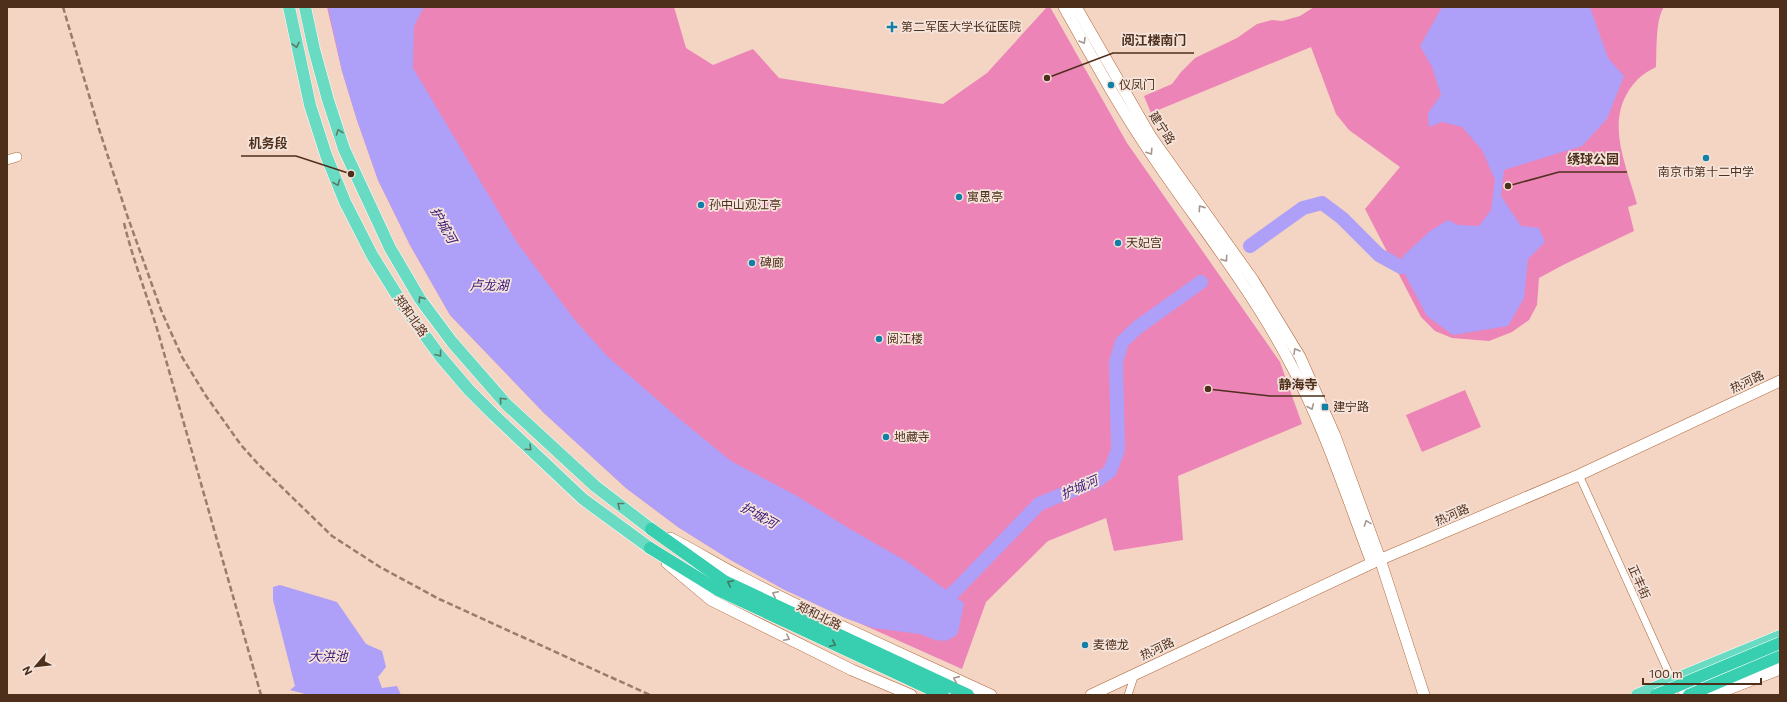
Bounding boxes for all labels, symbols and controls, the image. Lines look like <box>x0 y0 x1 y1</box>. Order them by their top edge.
place label: 第二军医大学长征医院 <box>901 19 1021 33</box>
marker: 第二军医大学长征医院 <box>886 21 898 33</box>
callout: 阅江楼南门 <box>1113 28 1194 53</box>
text: 阅江楼南门 <box>1121 32 1187 48</box>
one-way arrow <box>1079 37 1086 44</box>
one-way arrow <box>292 42 300 48</box>
place label: 仪凤门 <box>1119 77 1155 91</box>
marker: 仪凤门 <box>1106 80 1116 90</box>
street label: 建宁路 <box>1147 109 1179 146</box>
one-way arrow <box>335 129 343 136</box>
callout: 机务段 <box>241 131 296 156</box>
text: 机务段 <box>248 135 288 151</box>
callout: 绣球公园 <box>1559 147 1627 172</box>
one-way arrow <box>1145 148 1152 155</box>
text: 绣球公园 <box>1567 151 1619 167</box>
marker: 南京市第十二中学 <box>1701 153 1711 163</box>
place label: 南京市第十二中学 <box>1658 164 1754 178</box>
one-way arrow <box>332 179 340 187</box>
place label: 寓思亭 <box>967 189 1003 203</box>
marker: 寓思亭 <box>954 192 964 202</box>
place label: 孙中山观江亭 <box>709 197 781 211</box>
marker: 孙中山观江亭 <box>696 200 706 210</box>
water label: 护城河 <box>428 204 462 249</box>
one-way arrow <box>1199 205 1206 212</box>
place label: 天妃宫 <box>1126 235 1162 249</box>
marker: 天妃宫 <box>1113 238 1123 248</box>
one-way arrow <box>1220 254 1227 261</box>
place label: 碑廊 <box>760 255 784 269</box>
marker: 碑廊 <box>747 258 757 268</box>
water label: 卢龙湖 <box>469 277 510 293</box>
street label: 郑和北路 <box>392 292 431 339</box>
one-way arrow <box>419 296 426 303</box>
place label: 阅江楼 <box>887 331 923 345</box>
marker: 阅江楼 <box>874 334 884 344</box>
one-way arrow <box>1294 348 1301 355</box>
one-way arrow <box>434 350 441 357</box>
street label: 热河路 <box>1727 367 1766 395</box>
callout: 静海寺 <box>1270 371 1325 396</box>
text: 静海寺 <box>1278 376 1318 392</box>
one-way arrow <box>500 397 507 404</box>
place label: 建宁路 <box>1333 399 1369 413</box>
one-way arrow <box>1306 402 1314 410</box>
marker: 建宁路 <box>1320 402 1330 412</box>
place label: 地藏寺 <box>894 429 930 443</box>
marker: 地藏寺 <box>881 432 891 442</box>
one-way arrow <box>524 443 532 451</box>
water label: 护城河 <box>1058 471 1103 502</box>
water label: 护城河 <box>738 499 783 533</box>
street label: 热河路 <box>1432 501 1471 528</box>
one-way arrow <box>617 503 624 510</box>
one-way arrow <box>1363 519 1371 526</box>
street label: 正丰街 <box>1626 562 1654 601</box>
one-way arrow <box>726 580 734 588</box>
one-way arrow <box>771 591 779 599</box>
street label: 郑和北路 <box>795 598 844 632</box>
one-way arrow <box>783 633 790 641</box>
street label: 热河路 <box>1137 634 1176 662</box>
place label: 麦德龙 <box>1093 637 1129 651</box>
one-way arrow <box>828 639 836 647</box>
marker: 麦德龙 <box>1080 640 1090 650</box>
north arrow <box>16 646 56 686</box>
water label: 大洪池 <box>308 648 349 664</box>
scale bar <box>1643 660 1761 686</box>
text: N <box>19 664 34 678</box>
text: 100 m <box>1649 666 1683 680</box>
one-way arrow <box>953 676 960 684</box>

